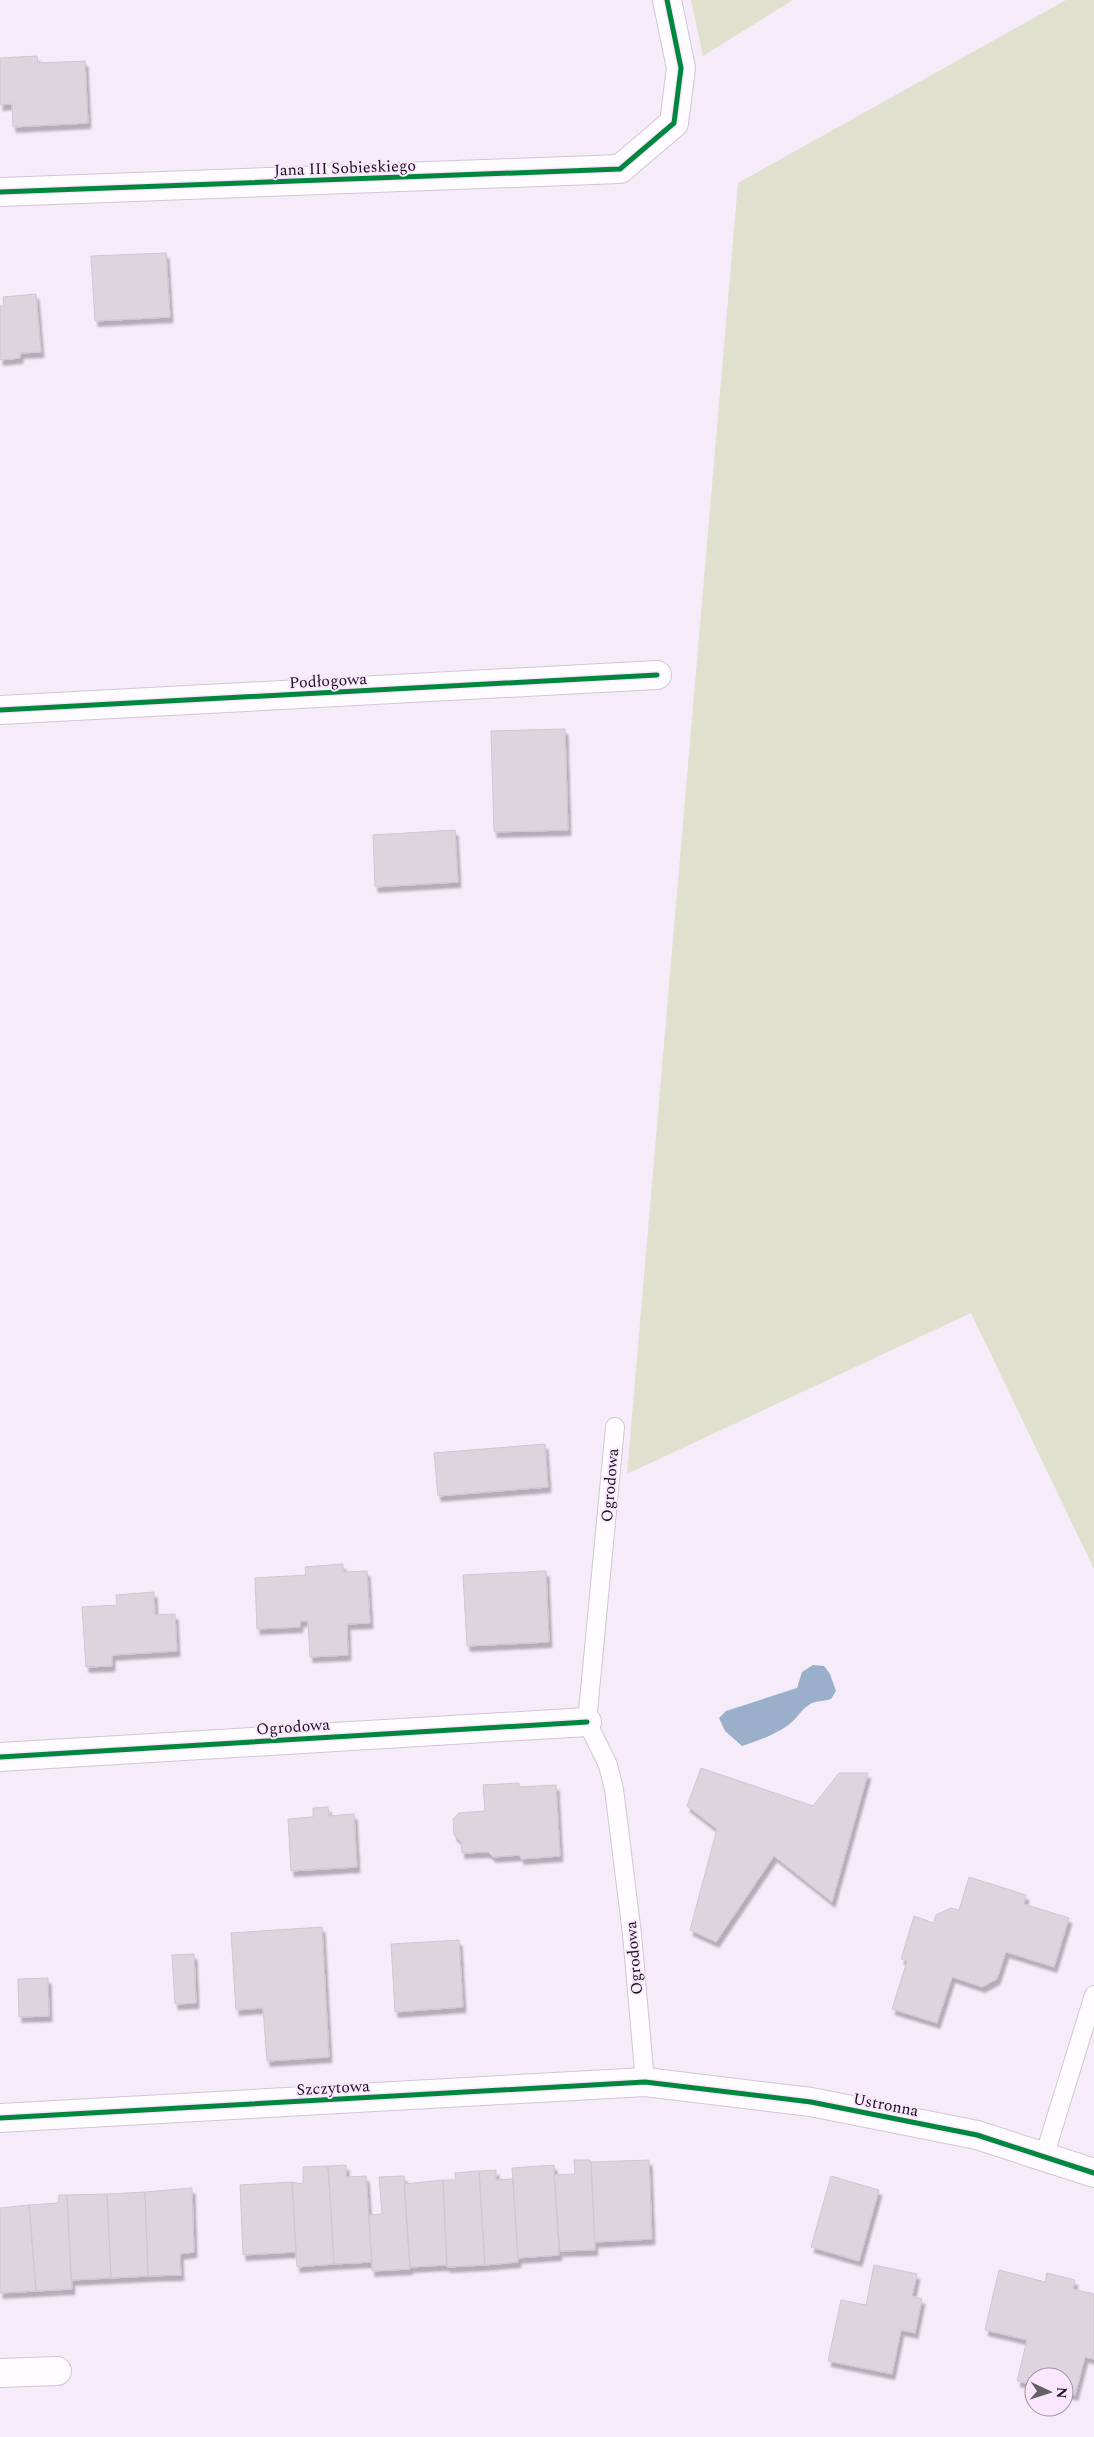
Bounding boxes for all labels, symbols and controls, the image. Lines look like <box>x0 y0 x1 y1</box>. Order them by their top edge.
street label: Jana III Sobieskiego <box>274 154 416 182</box>
street label: Podłogowa <box>288 667 368 695</box>
street label: Ogrodowa <box>595 1447 625 1523</box>
street label: Ogrodowa <box>255 1712 331 1742</box>
street label: Ogrodowa <box>619 1920 649 1996</box>
street label: Szczytowa <box>296 2074 371 2102</box>
street label: Ustronna <box>851 2087 921 2123</box>
north arrow <box>1024 2367 1074 2417</box>
text: N <box>1051 2386 1072 2399</box>

